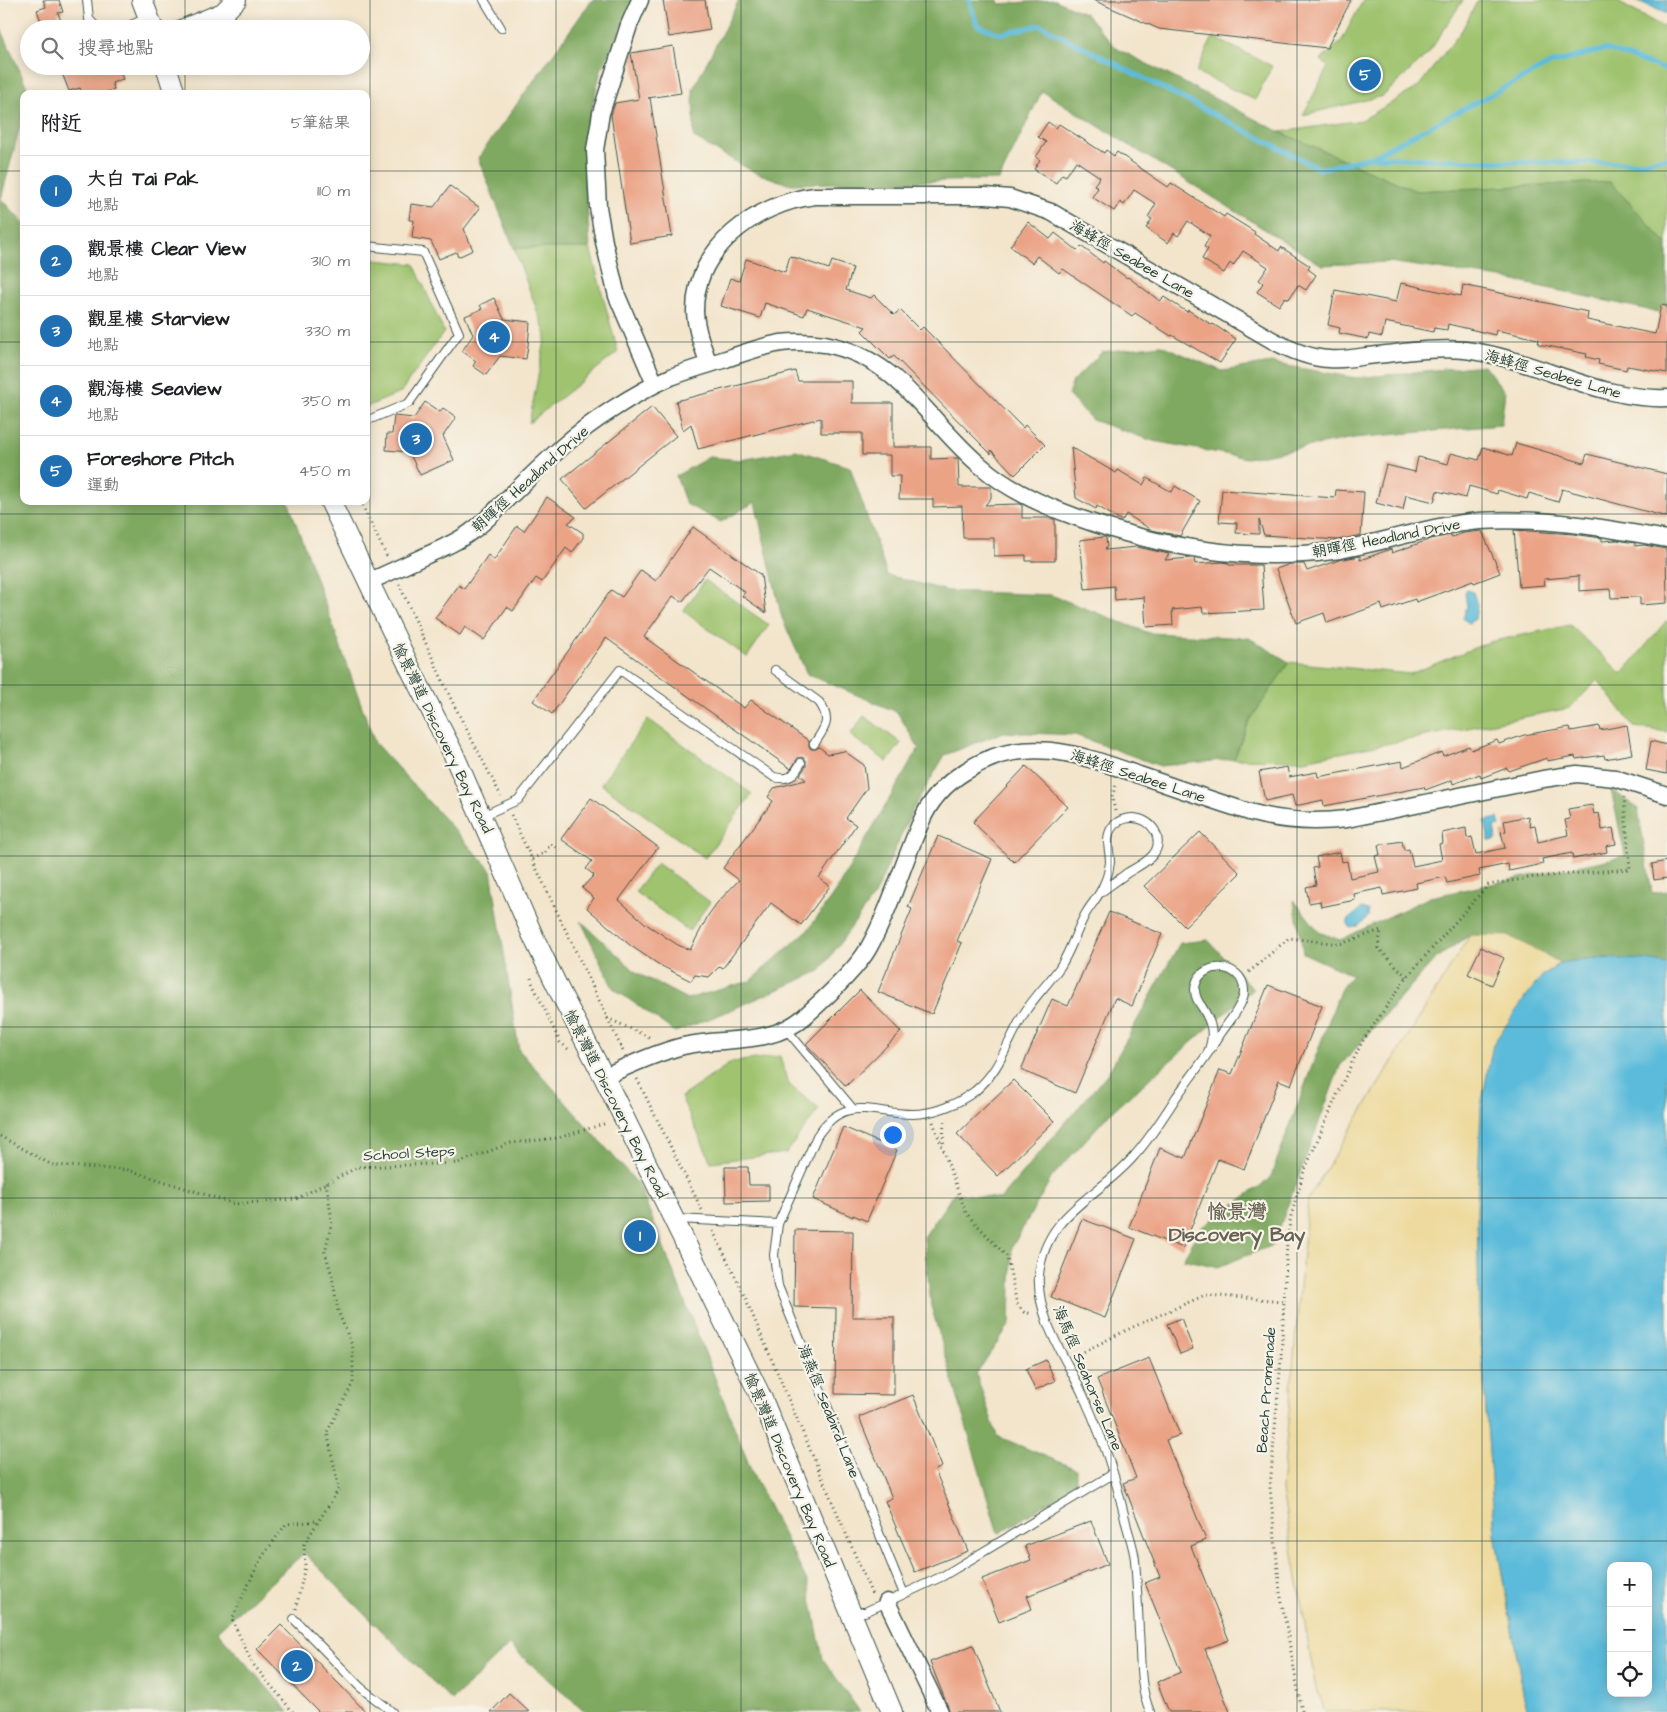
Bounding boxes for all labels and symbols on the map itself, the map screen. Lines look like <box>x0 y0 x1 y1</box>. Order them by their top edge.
pin: 5 <box>1349 56 1381 94</box>
street label: 海蜂徑 Seabee Lane <box>1066 215 1198 304</box>
pin: 4 <box>478 318 510 356</box>
street label: 海蜂徑 Seabee Lane <box>1482 345 1623 404</box>
pin: 3 <box>400 420 432 458</box>
street label: 朝暉徑 Headland Drive <box>467 421 593 538</box>
street label: 朝暉徑 Headland Drive <box>1310 514 1462 563</box>
street label: 愉景灣道 Discovery Bay Road <box>386 640 498 837</box>
street label: 海蜂徑 Seabee Lane <box>1068 745 1208 808</box>
street label: 愉景灣道 Discovery Bay Road <box>558 1006 672 1203</box>
your location <box>880 1122 906 1148</box>
street label: School Steps <box>363 1141 456 1166</box>
district label: 愉景灣 Discovery Bay <box>1169 1198 1305 1250</box>
pin: 1 <box>624 1217 656 1255</box>
street label: 海馬徑 Seahorse Lane <box>1047 1302 1128 1454</box>
street label: Beach Promenade <box>1252 1326 1281 1454</box>
street label: 海燕徑 Seabird Lane <box>792 1341 865 1481</box>
street label: 愉景灣道 Discovery Bay Road <box>738 1370 840 1571</box>
pin: 2 <box>281 1647 313 1685</box>

